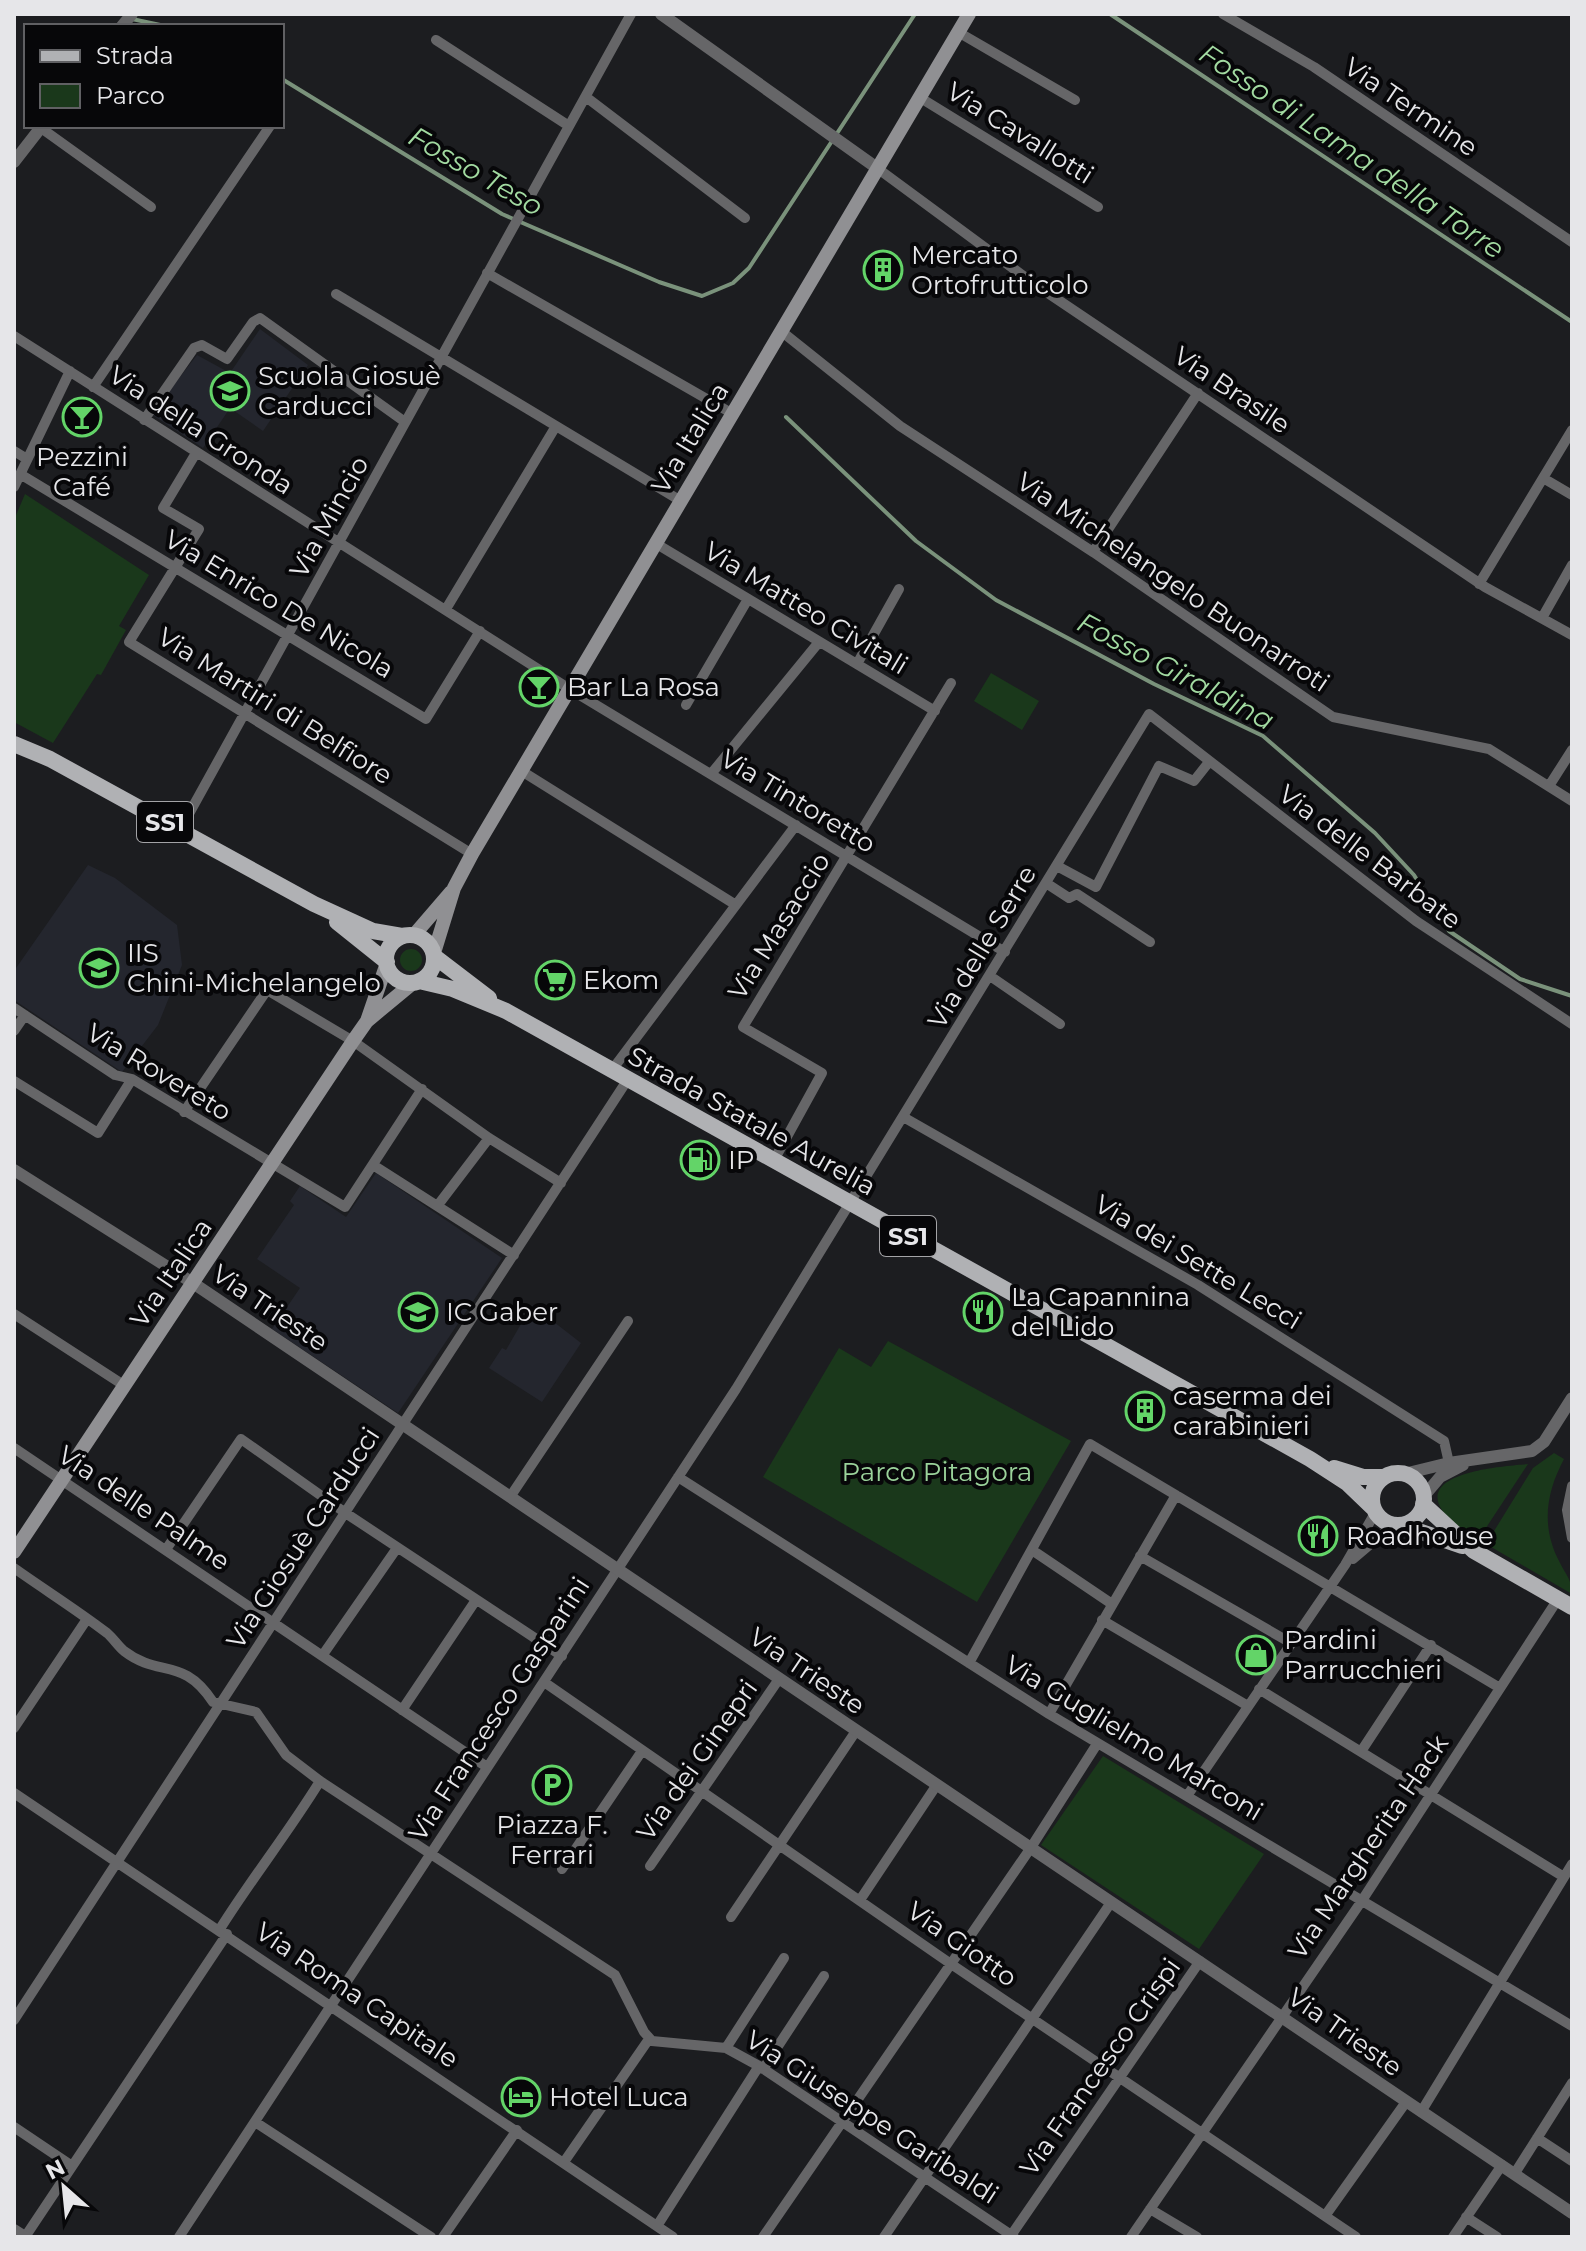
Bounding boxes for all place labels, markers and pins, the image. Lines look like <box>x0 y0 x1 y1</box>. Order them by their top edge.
place label: Mercato Ortofrutticolo <box>911 239 1088 301</box>
building icon: Mercato Ortofrutticolo <box>862 249 904 291</box>
place label: Scuola Giosuè Carducci <box>258 360 441 422</box>
school or university icon: Scuola Giosuè Carducci <box>209 370 251 412</box>
bar icon: Pezzini Café <box>61 396 103 438</box>
place label: Pezzini Café <box>36 441 128 503</box>
bar icon: Bar La Rosa <box>518 666 560 708</box>
place label: Bar La Rosa <box>567 671 720 703</box>
place label: IIS Chini-Michelangelo <box>127 937 381 999</box>
school or university icon: IIS Chini-Michelangelo <box>78 947 120 989</box>
supermarket icon: Ekom <box>534 959 576 1001</box>
place label: Ekom <box>583 964 659 996</box>
fuel station icon: IP <box>679 1139 721 1181</box>
place label: IP <box>728 1144 755 1176</box>
place label: La Capannina del Lido <box>1011 1281 1190 1343</box>
school or university icon: IC Gaber <box>397 1291 439 1333</box>
restaurant icon: La Capannina del Lido <box>962 1291 1004 1333</box>
place label: IC Gaber <box>446 1296 558 1328</box>
place label: caserma dei carabinieri <box>1173 1380 1332 1442</box>
building icon: caserma dei carabinieri <box>1124 1390 1166 1432</box>
restaurant icon: Roadhouse <box>1297 1515 1339 1557</box>
place label: Roadhouse <box>1346 1520 1494 1552</box>
place label: Pardini Parrucchieri <box>1284 1624 1442 1686</box>
shop icon: Pardini Parrucchieri <box>1235 1634 1277 1676</box>
parking icon: Piazza F. Ferrari <box>531 1764 573 1806</box>
place label: Piazza F. Ferrari <box>496 1809 608 1871</box>
hotel icon: Hotel Luca <box>500 2076 542 2118</box>
place label: Hotel Luca <box>549 2081 689 2113</box>

